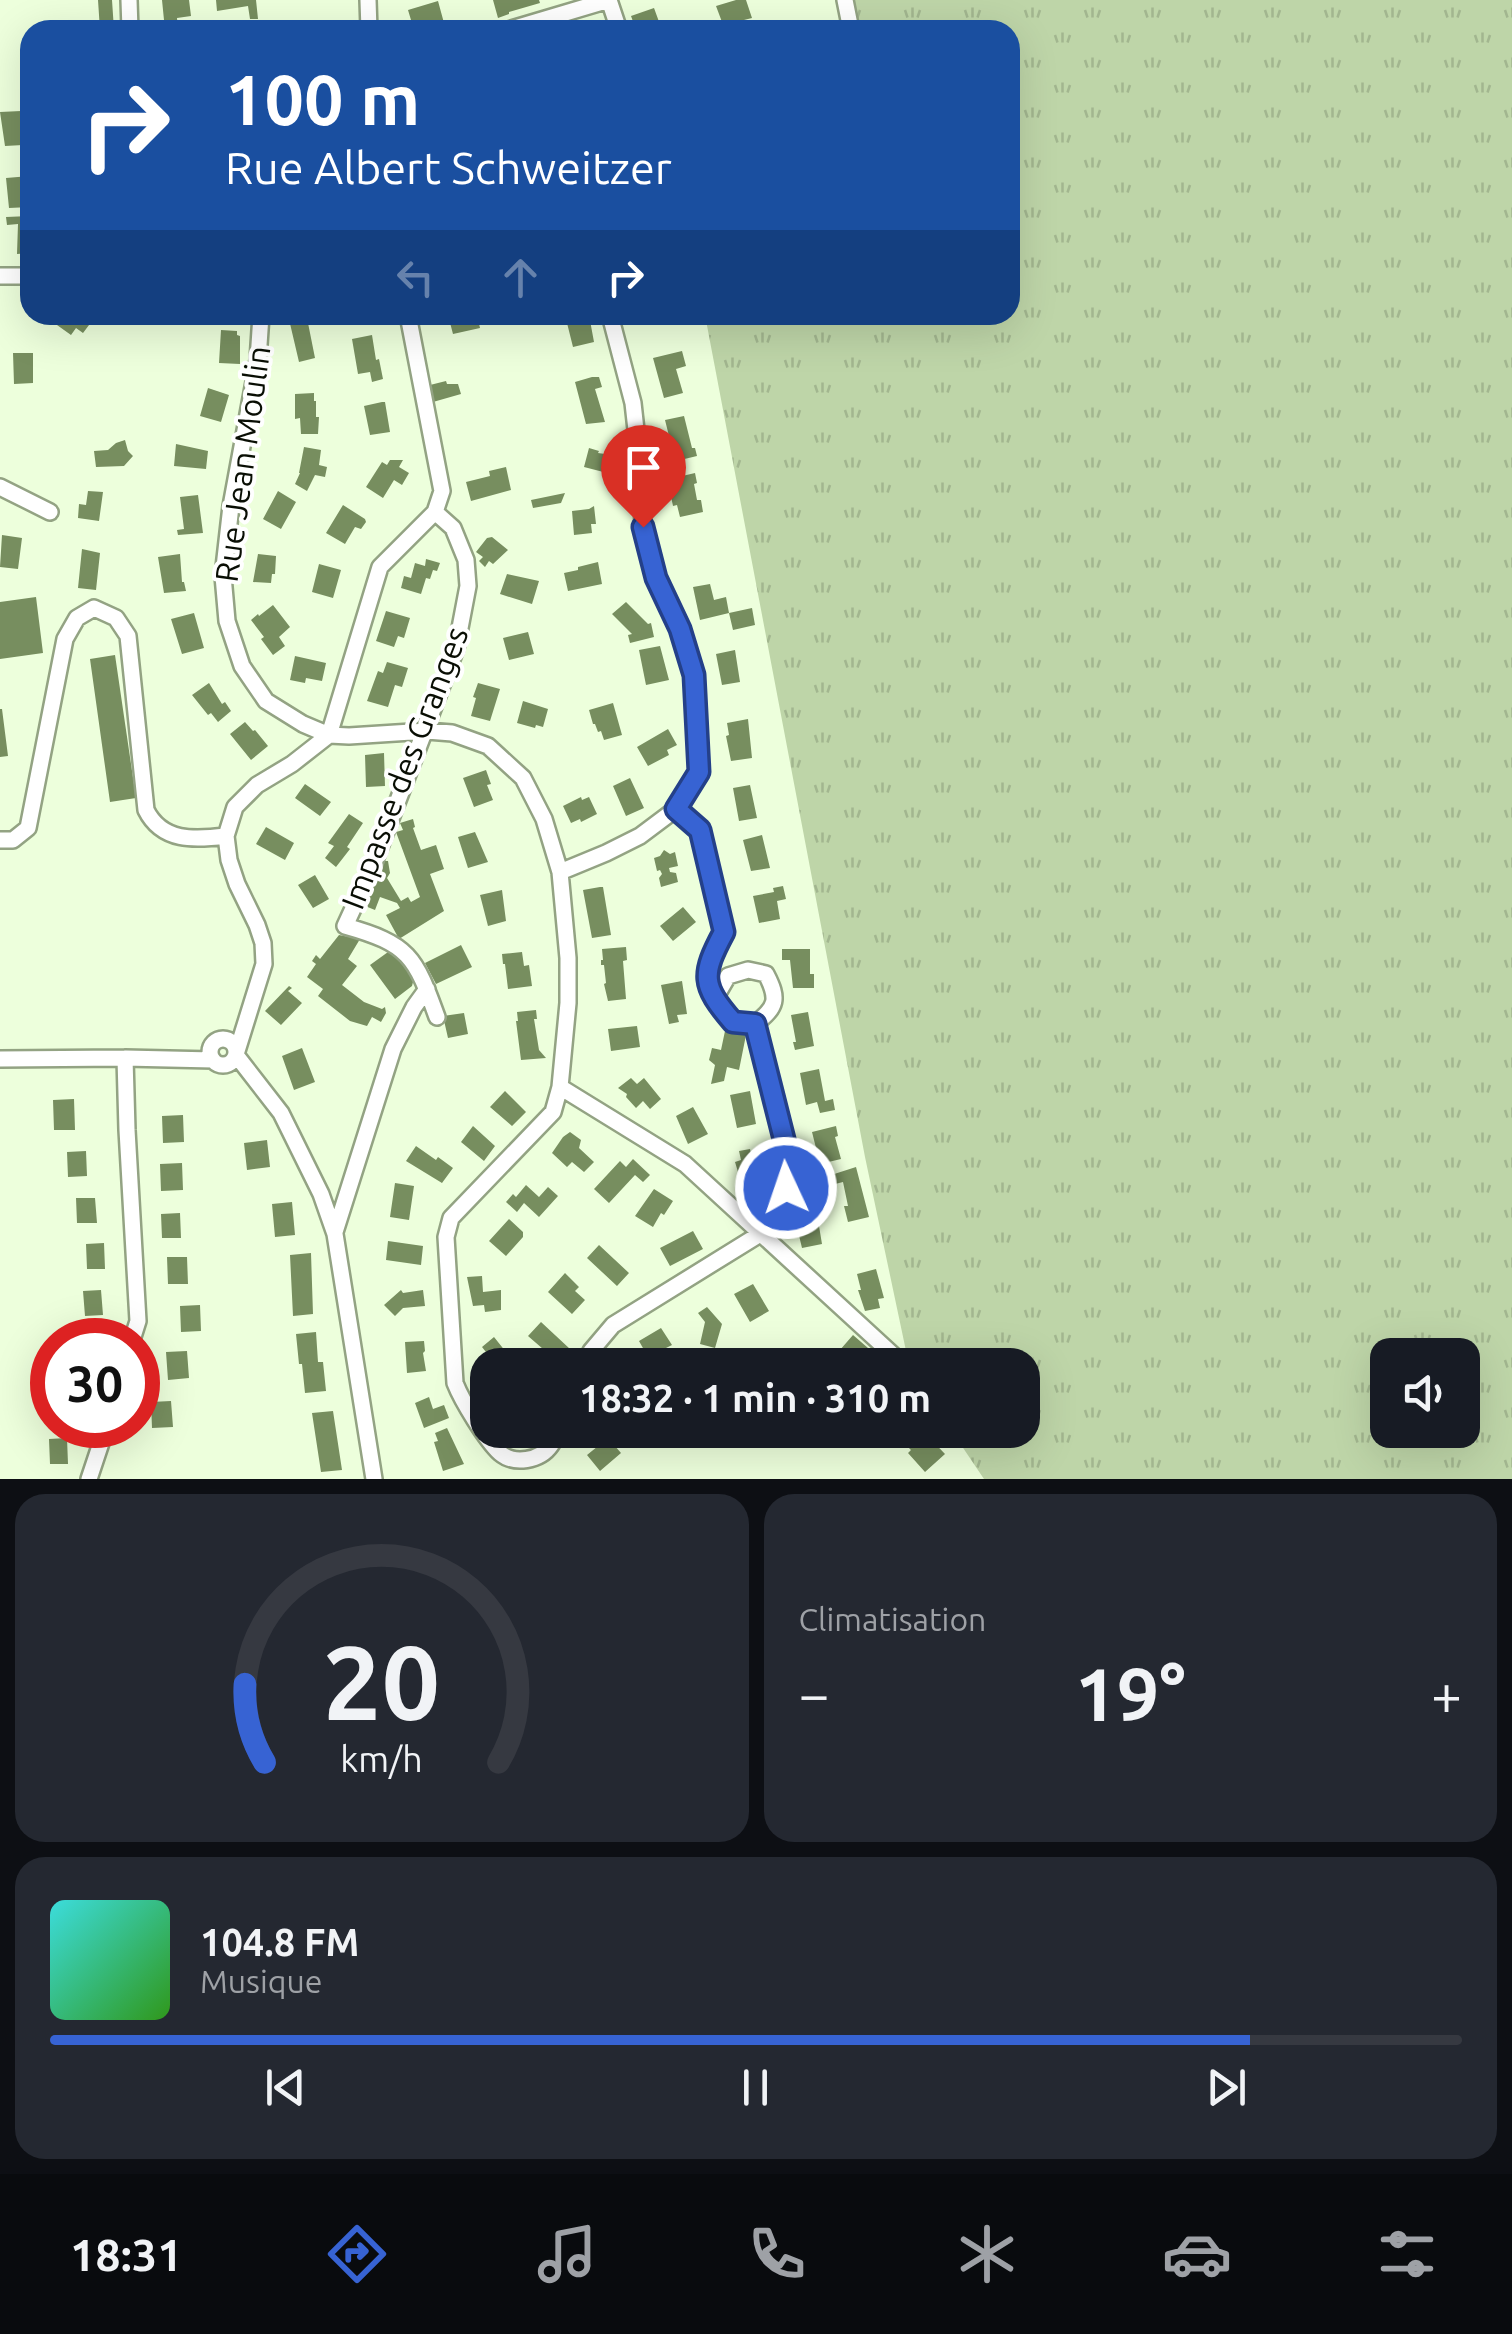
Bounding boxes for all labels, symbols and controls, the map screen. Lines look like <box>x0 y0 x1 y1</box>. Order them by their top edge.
icon: right <box>60 60 190 190</box>
text: 100 m <box>225 60 420 138</box>
text: Rue Albert Schweitzer <box>225 142 672 193</box>
icon: left <box>388 250 443 305</box>
icon: ahead <box>493 250 548 305</box>
icon: right <box>598 250 653 305</box>
street label: Rue Jean Moulin <box>208 344 276 584</box>
pin <box>601 425 686 528</box>
icon: arrive <box>616 440 671 495</box>
street label: Impasse des Granges <box>334 621 475 914</box>
position arrow <box>734 1136 838 1240</box>
speed limit sign: 30 <box>30 1318 160 1448</box>
map controls <box>1370 1338 1480 1448</box>
button: sound <box>1370 1338 1480 1448</box>
text: 18:32 · 1 min · 310 m <box>579 1377 931 1419</box>
text: Climatisation <box>799 1601 986 1637</box>
text: 20 <box>323 1623 440 1740</box>
text: 19° <box>1075 1651 1186 1735</box>
text: − <box>799 1663 830 1724</box>
text: + <box>1431 1663 1462 1724</box>
text: km/h <box>340 1739 423 1779</box>
text: 104.8 FM <box>200 1921 359 1963</box>
text: Musique <box>200 1963 322 1999</box>
icon: previous <box>258 2060 313 2115</box>
icon: pause <box>728 2060 783 2115</box>
icon: next <box>1199 2060 1254 2115</box>
icon: directions <box>322 2219 392 2289</box>
icon: music <box>532 2219 602 2289</box>
icon: phone <box>742 2219 812 2289</box>
icon: climate <box>952 2219 1022 2289</box>
icon: car <box>1162 2219 1232 2289</box>
icon: filters <box>1372 2219 1442 2289</box>
text: 18:31 <box>70 2229 183 2280</box>

